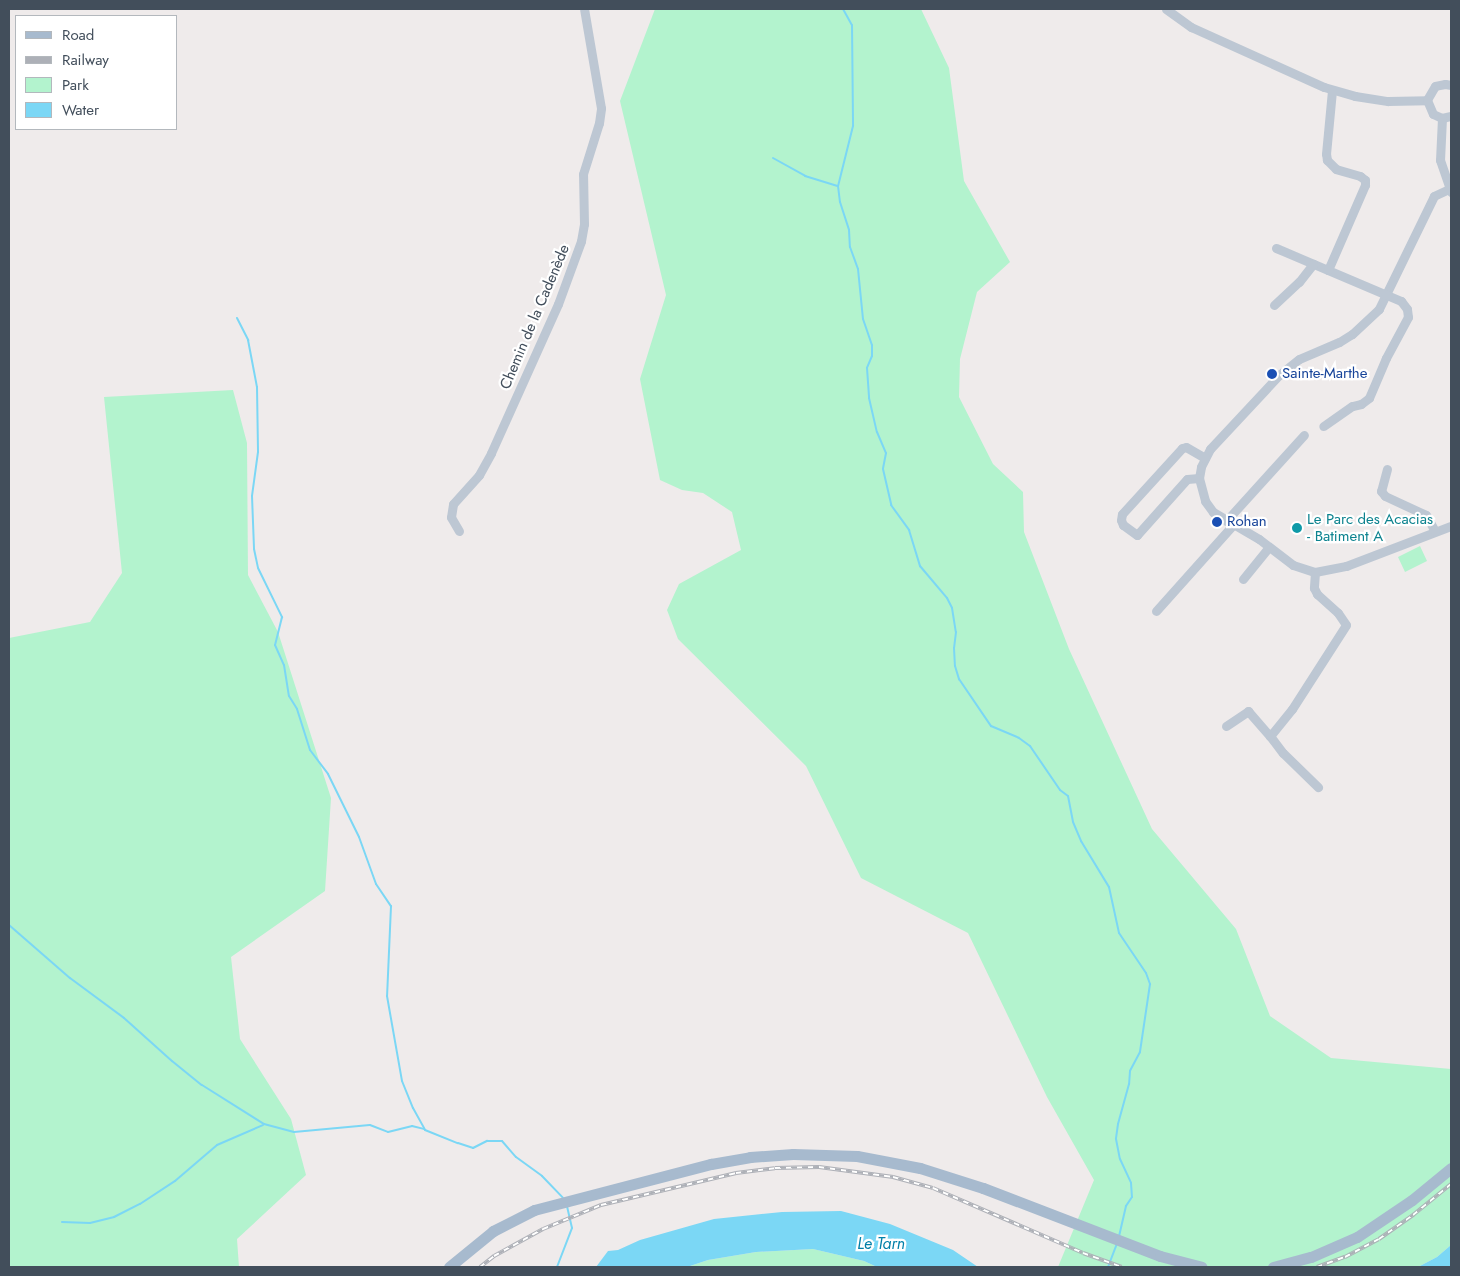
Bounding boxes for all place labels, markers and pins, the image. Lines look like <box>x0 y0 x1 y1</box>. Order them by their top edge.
place label: Sainte-Marthe <box>1282 365 1367 383</box>
marker: Sainte-Marthe <box>1266 368 1278 380</box>
place label: Le Parc des Acacias - Batiment A <box>1307 510 1433 545</box>
place label: Rohan <box>1227 513 1267 531</box>
marker: Rohan <box>1211 516 1223 528</box>
marker: Le Parc des Acacias - Batiment A <box>1291 522 1303 534</box>

